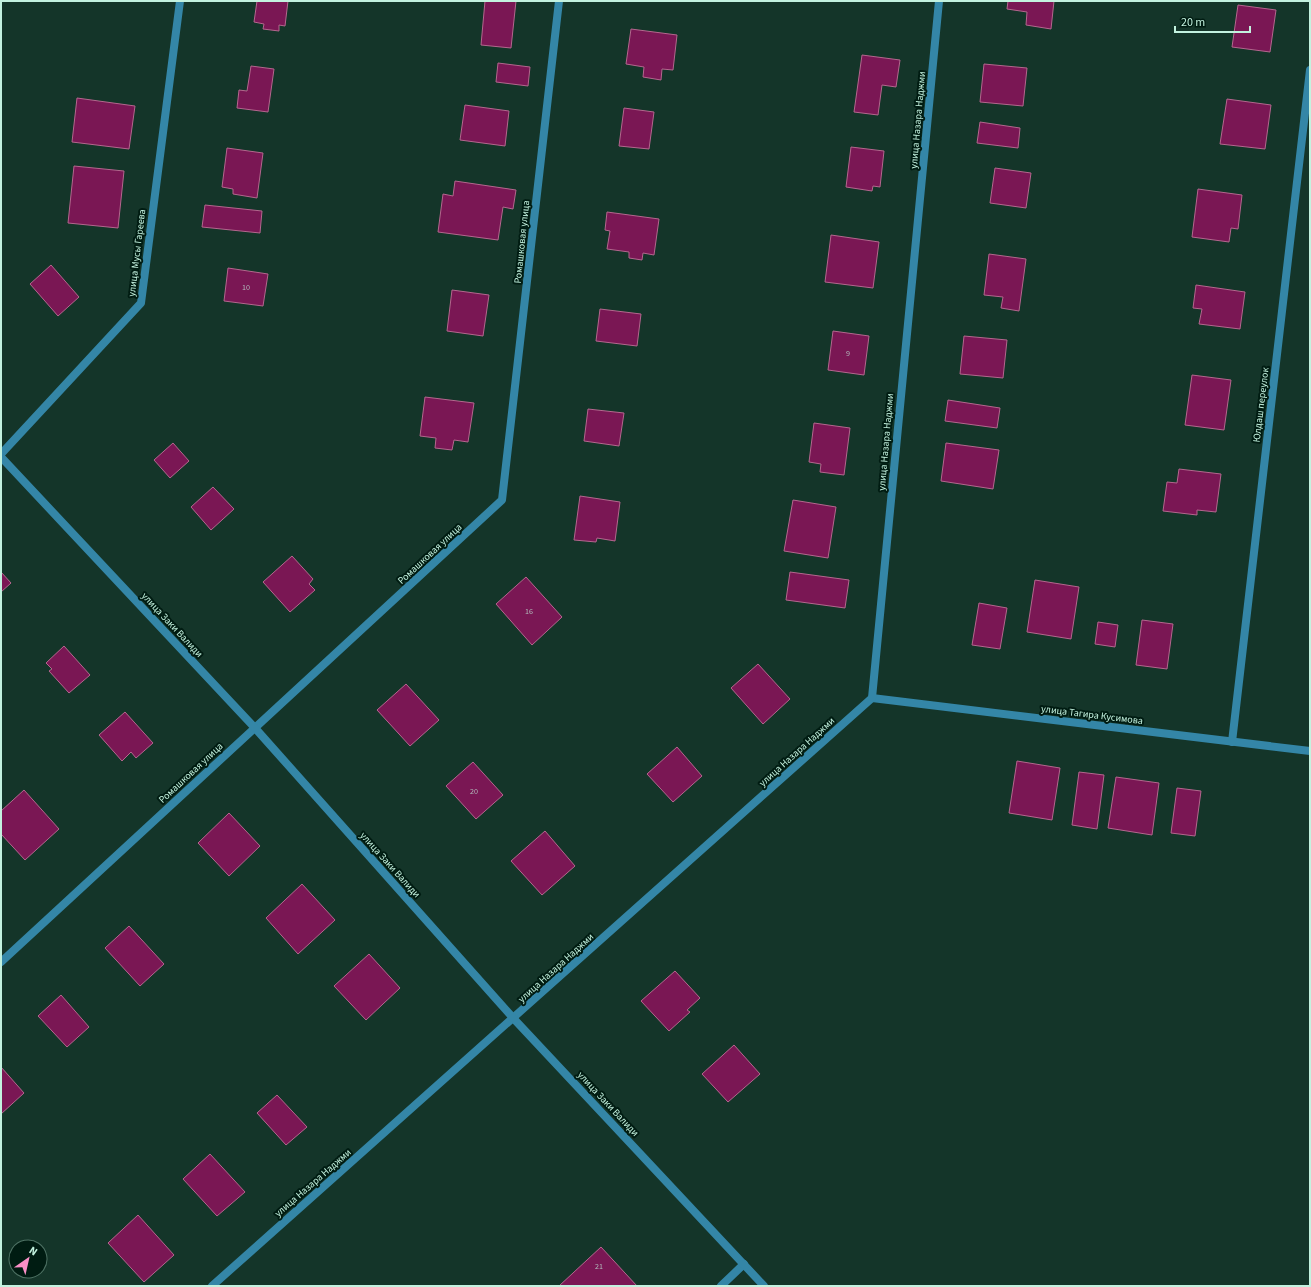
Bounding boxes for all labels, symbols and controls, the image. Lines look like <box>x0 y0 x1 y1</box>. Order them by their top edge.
scale bar <box>1175 8 1250 34</box>
text: 20 m <box>1181 14 1205 31</box>
street label: улица Назара Наджми <box>907 71 929 169</box>
street label: Ромашковая улица <box>511 200 533 284</box>
street label: улица Мусы Гареева <box>125 208 149 298</box>
house number: 10 <box>242 282 250 293</box>
house number: 9 <box>846 348 850 359</box>
street label: Юлдаш переулок <box>1249 367 1273 443</box>
street label: улица Назара Наджми <box>875 393 897 491</box>
street label: Ромашковая улица <box>395 520 465 588</box>
street label: улица Заки Валиди <box>138 589 206 661</box>
house number: 16 <box>525 606 533 617</box>
street label: улица Тагира Кусимова <box>1040 702 1144 728</box>
street label: улица Назара Наджми <box>756 714 838 790</box>
street label: Ромашковая улица <box>156 739 226 807</box>
house number: 20 <box>470 786 478 797</box>
street label: улица Заки Валиди <box>357 829 423 901</box>
street label: улица Назара Наджми <box>515 930 597 1006</box>
street label: улица Заки Валиди <box>574 1068 642 1140</box>
street label: улица Назара Наджми <box>272 1146 354 1220</box>
north arrow <box>8 1239 48 1279</box>
text: N <box>26 1243 41 1259</box>
house number: 21 <box>595 1261 603 1272</box>

